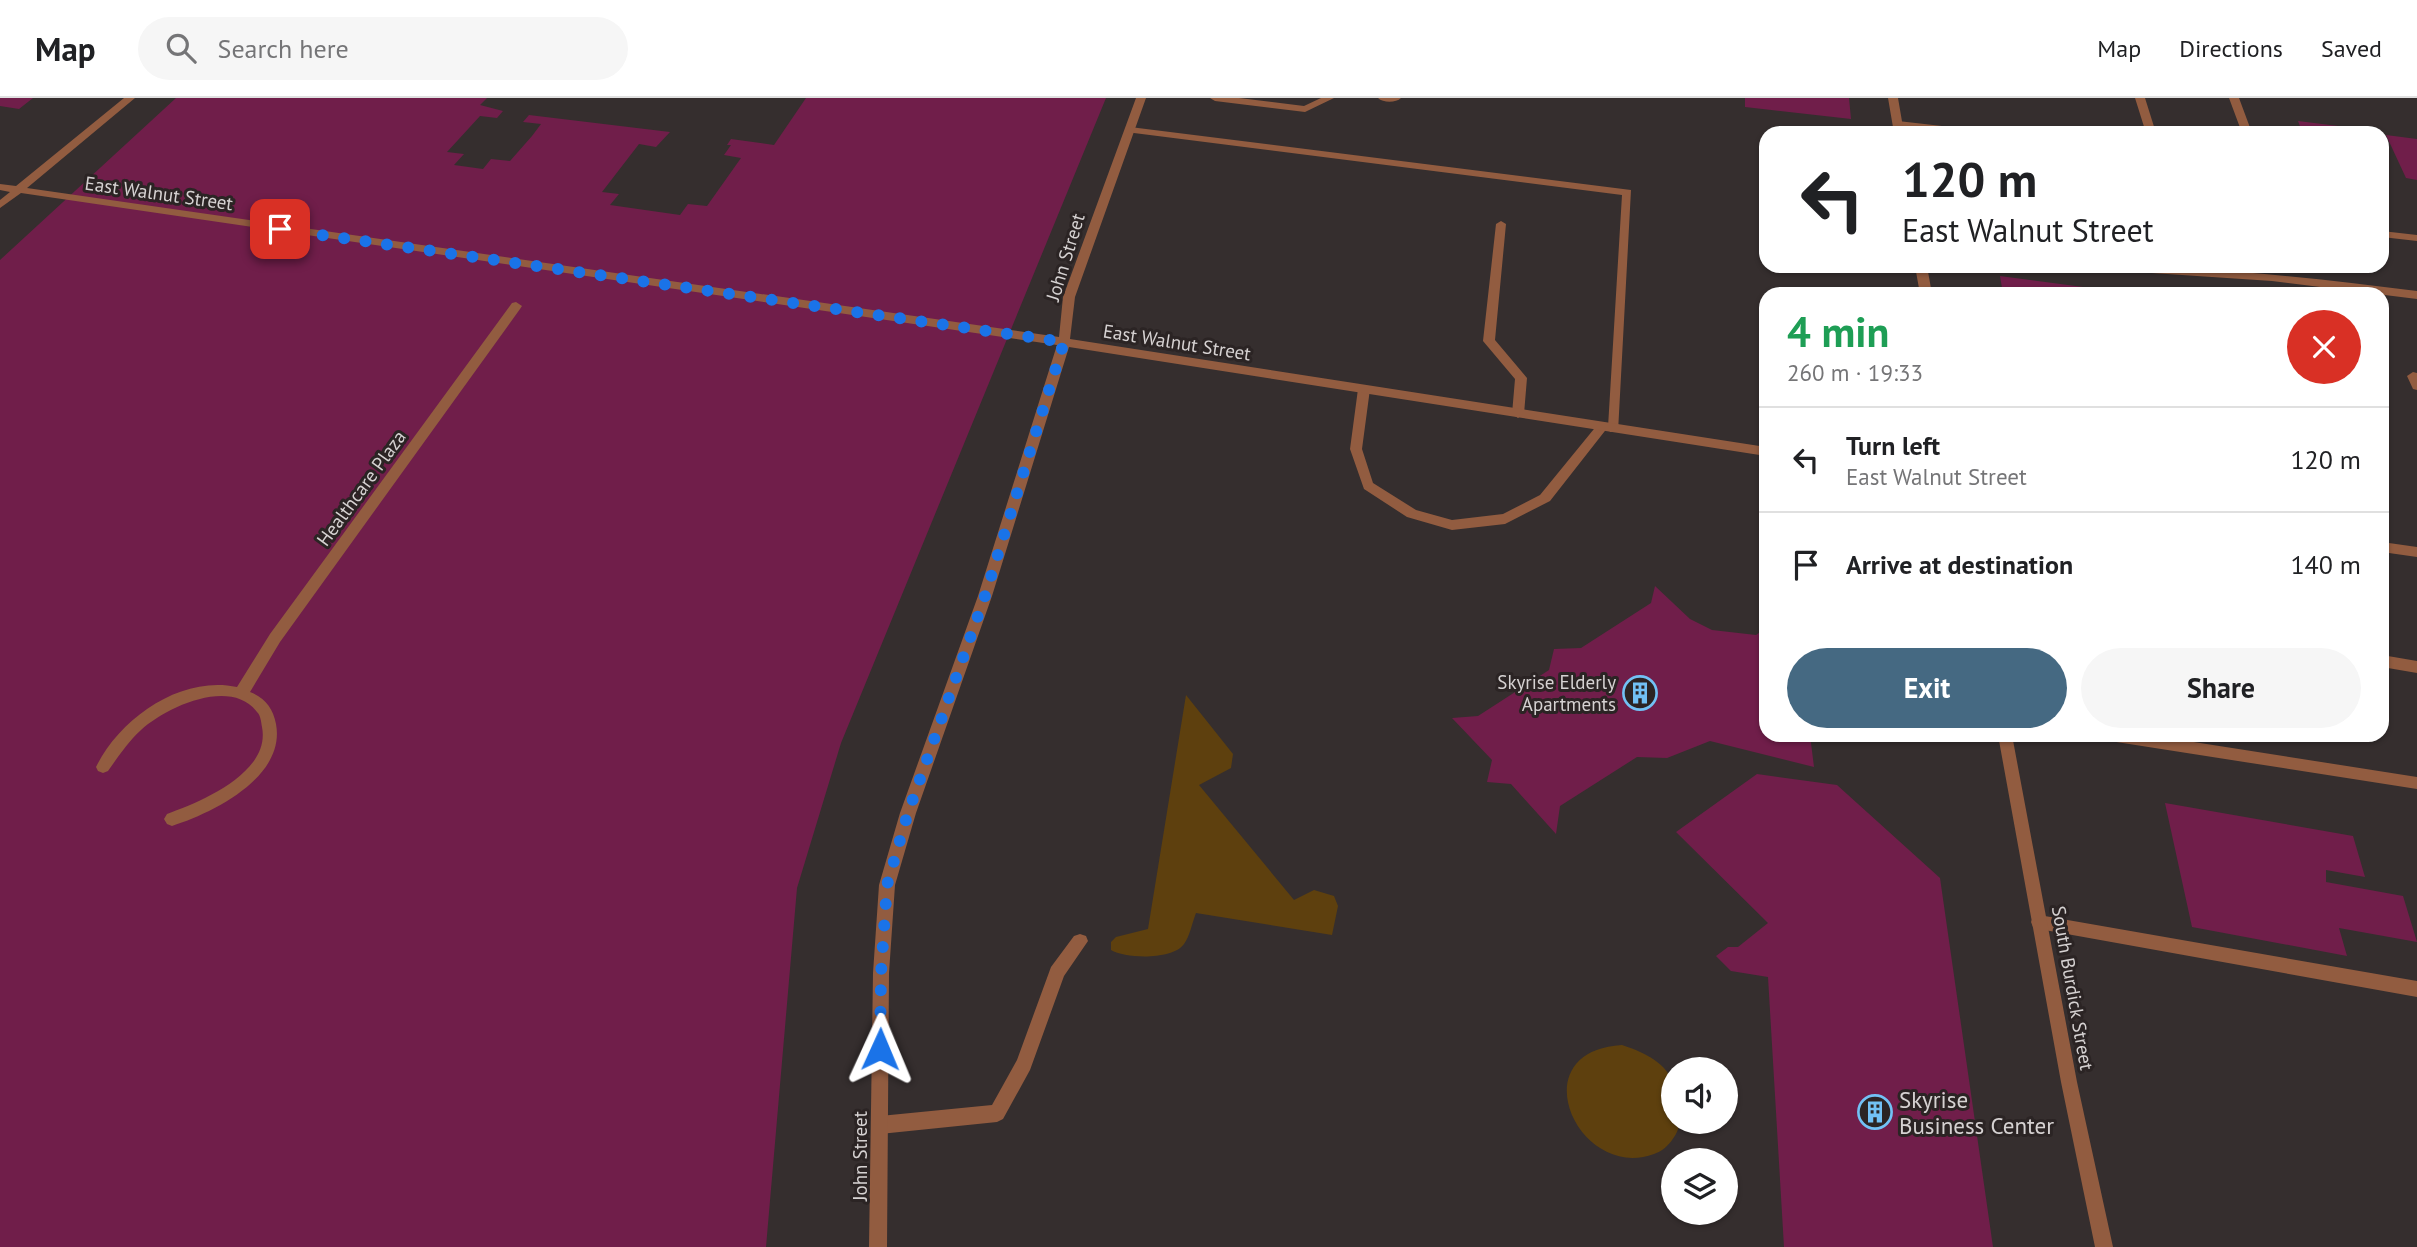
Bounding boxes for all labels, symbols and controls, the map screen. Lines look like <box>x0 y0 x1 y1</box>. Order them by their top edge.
search box <box>138 17 628 80</box>
text: Map <box>35 27 96 70</box>
icon: search <box>162 29 200 67</box>
text: Search here <box>218 32 349 65</box>
text: Map <box>2097 33 2141 64</box>
text: Directions <box>2179 33 2283 64</box>
text: Saved <box>2321 33 2382 64</box>
text: 120 m <box>1902 147 2037 211</box>
icon: left <box>1787 154 1878 245</box>
street label: East Walnut Street <box>83 171 235 215</box>
pin <box>250 199 310 259</box>
text: East Walnut Street <box>1902 209 2154 251</box>
icon: arrive <box>261 210 299 248</box>
street label: John Street <box>1040 210 1090 305</box>
text: 4 min <box>1787 304 1889 359</box>
button: close <box>2287 310 2361 384</box>
street label: East Walnut Street <box>1101 318 1253 366</box>
text: 260 m · 19:33 <box>1787 358 1923 387</box>
street label: Healthcare Plaza <box>311 426 411 550</box>
text: Turn left <box>1846 429 1940 462</box>
icon: left <box>1787 441 1825 479</box>
text: 120 m <box>2290 443 2361 476</box>
text: East Walnut Street <box>1846 462 2027 491</box>
icon: arrive <box>1787 546 1825 584</box>
text: Arrive at destination <box>1846 548 2073 581</box>
text: 140 m <box>2290 548 2361 581</box>
button: Exit <box>1787 648 2067 728</box>
button: Share <box>2081 648 2361 728</box>
place label: Skyrise Elderly Apartments <box>1497 670 1616 716</box>
building icon: Skyrise Elderly Apartments <box>1621 674 1659 712</box>
street label: South Burdick Street <box>2047 904 2099 1072</box>
position arrow <box>843 1012 917 1086</box>
map controls <box>1661 1057 1738 1225</box>
button: sound <box>1661 1057 1738 1134</box>
place label: Skyrise Business Center <box>1899 1085 2054 1140</box>
building icon: Skyrise Business Center <box>1856 1093 1894 1131</box>
street label: John Street <box>848 1110 872 1202</box>
button: layers <box>1661 1148 1738 1225</box>

